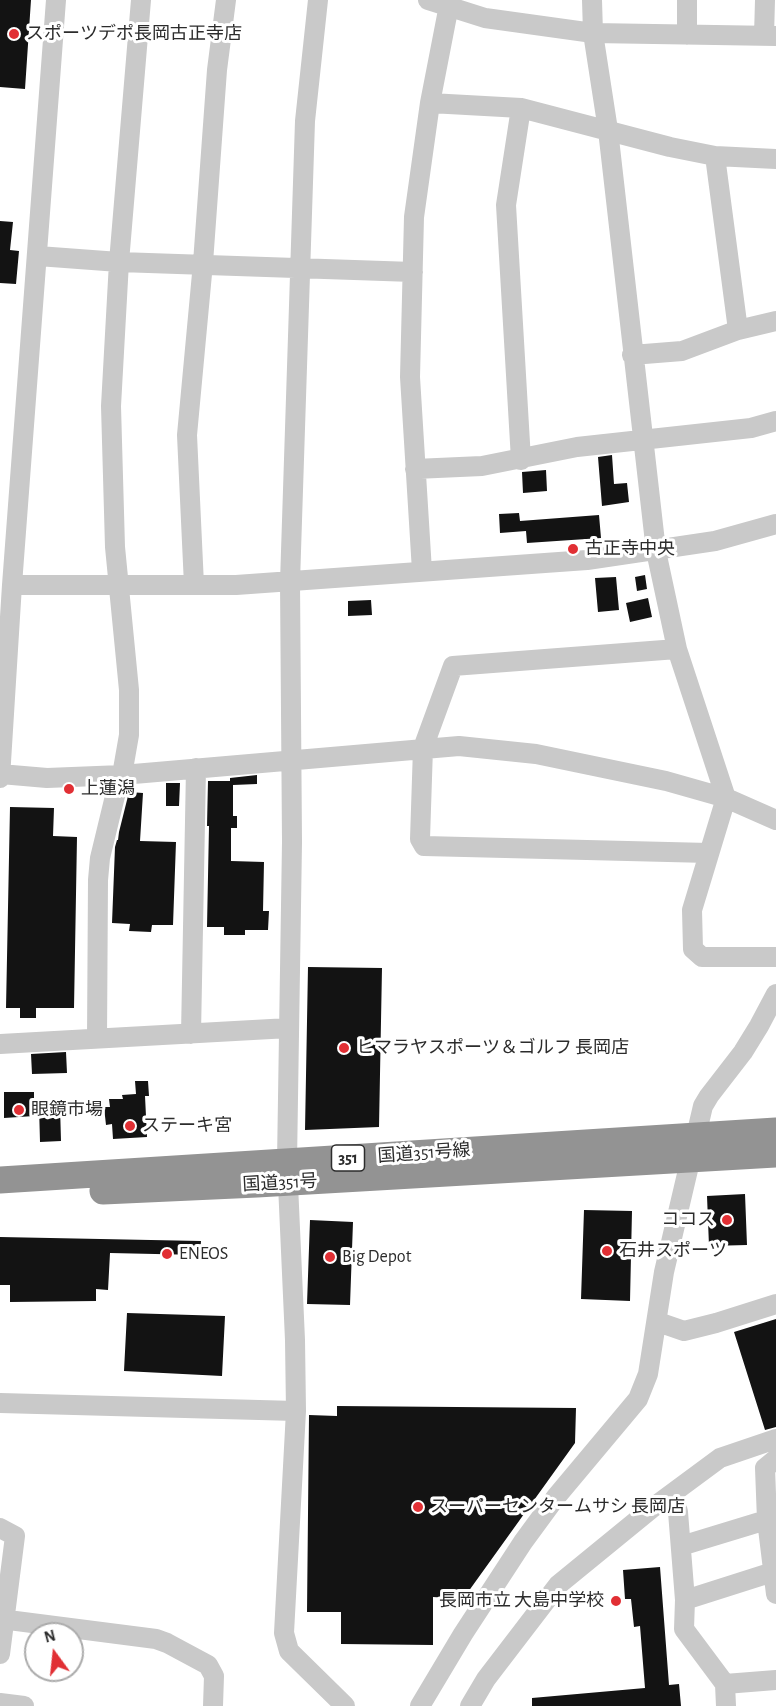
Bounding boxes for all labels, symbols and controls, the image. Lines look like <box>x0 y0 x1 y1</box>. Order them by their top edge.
place label: スポーツデポ長岡古正寺店 <box>26 23 242 45</box>
marker: スポーツデポ長岡古正寺店 <box>7 27 21 41</box>
place label: 古正寺中央 <box>585 538 675 560</box>
marker: 古正寺中央 <box>566 542 580 556</box>
place label: 上蓮潟 <box>81 778 135 800</box>
marker: 上蓮潟 <box>62 782 76 796</box>
place label: ヒマラヤスポーツ＆ゴルフ 長岡店 <box>356 1037 629 1059</box>
marker: ヒマラヤスポーツ＆ゴルフ 長岡店 <box>337 1041 351 1055</box>
place label: 眼鏡市場 <box>31 1099 103 1121</box>
marker: 眼鏡市場 <box>12 1103 26 1117</box>
place label: ステーキ宮 <box>142 1115 232 1137</box>
marker: ステーキ宮 <box>123 1119 137 1133</box>
street label: 国道351号線 <box>377 1139 471 1167</box>
road number: 351 <box>332 1145 364 1171</box>
street label: 国道351号 <box>242 1170 318 1196</box>
place label: ココス <box>661 1209 715 1231</box>
marker: ココス <box>720 1213 734 1227</box>
place label: 石井スポーツ <box>619 1240 727 1262</box>
place label: ENEOS <box>179 1243 228 1265</box>
marker: 石井スポーツ <box>600 1244 614 1258</box>
place label: Big Depot <box>342 1246 411 1268</box>
marker: ENEOS <box>160 1247 174 1261</box>
marker: Big Depot <box>323 1250 337 1264</box>
place label: スーパーセンタームサシ 長岡店 <box>430 1496 685 1518</box>
marker: スーパーセンタームサシ 長岡店 <box>411 1500 425 1514</box>
place label: 長岡市立 大島中学校 <box>439 1590 604 1612</box>
marker: 長岡市立 大島中学校 <box>609 1594 623 1608</box>
north arrow <box>24 1622 84 1682</box>
text: N <box>42 1627 57 1646</box>

